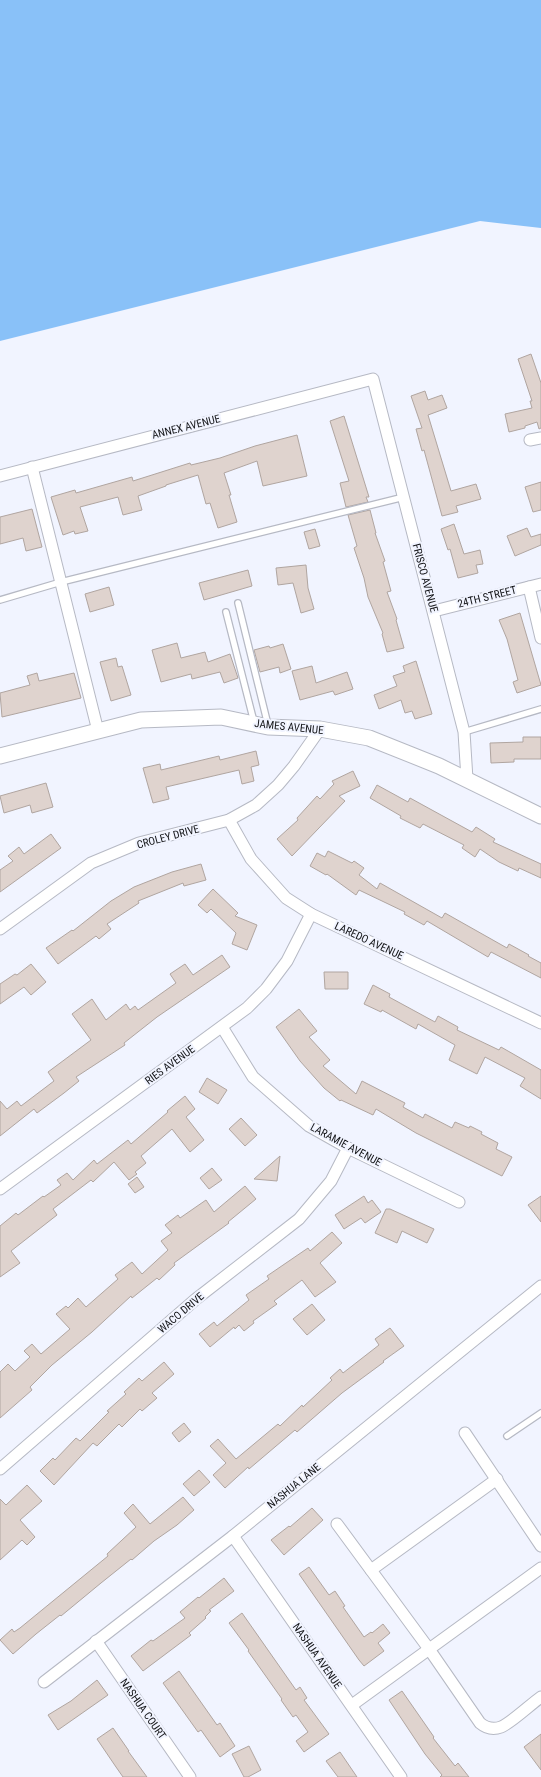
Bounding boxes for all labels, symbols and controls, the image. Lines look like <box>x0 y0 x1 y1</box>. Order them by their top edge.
street label: ANNEX AVENUE <box>150 412 222 442</box>
street label: FRISCO AVENUE <box>410 542 441 614</box>
street label: 24TH STREET <box>456 583 518 611</box>
street label: JAMES AVENUE <box>254 717 325 737</box>
street label: CROLEY DRIVE <box>135 822 201 852</box>
street label: LAREDO AVENUE <box>333 919 406 963</box>
street label: RIES AVENUE <box>143 1042 198 1087</box>
street label: LARAMIE AVENUE <box>308 1121 384 1170</box>
street label: WACO DRIVE <box>155 1290 207 1336</box>
street label: NASHUA LANE <box>265 1460 324 1511</box>
street label: NASHUA AVENUE <box>290 1621 345 1692</box>
street label: NASHUA COURT <box>117 1676 169 1742</box>

